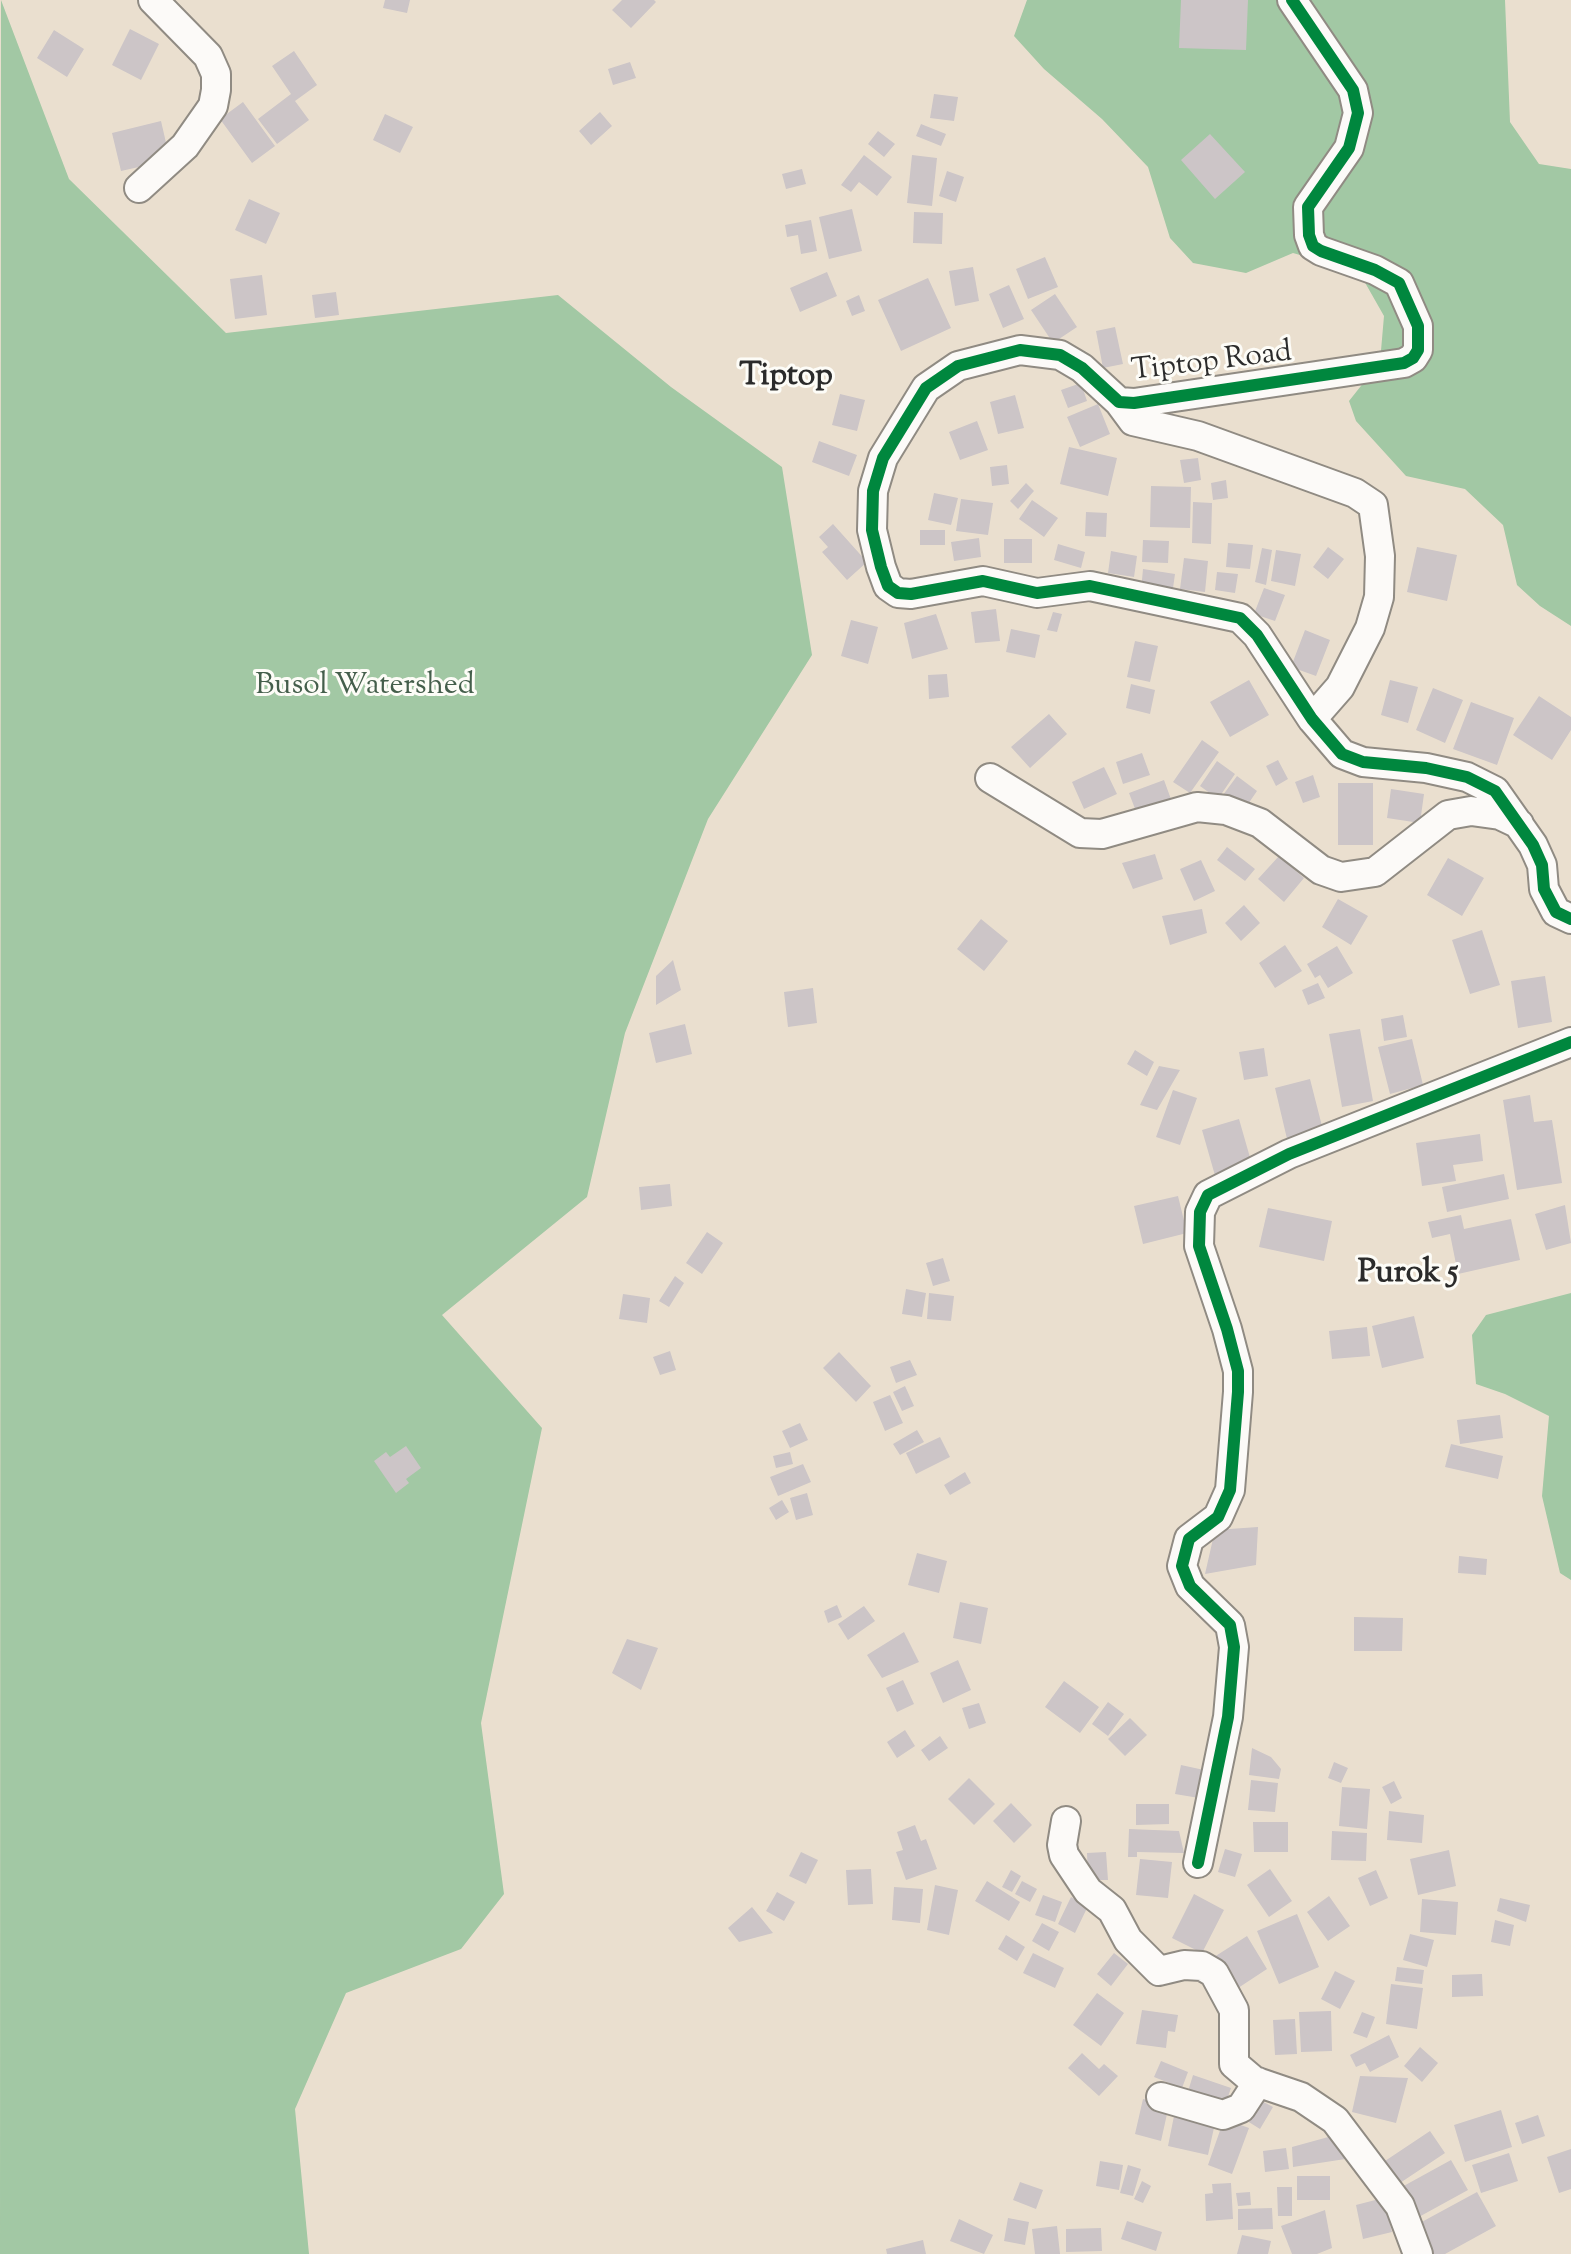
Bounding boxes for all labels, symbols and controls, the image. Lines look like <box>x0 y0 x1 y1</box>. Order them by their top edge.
street label: Tiptop Road <box>1130 336 1294 392</box>
district label: Tiptop <box>739 360 833 398</box>
park label: Busol Watershed <box>255 670 475 706</box>
district label: Purok 5 <box>1358 1257 1458 1295</box>

